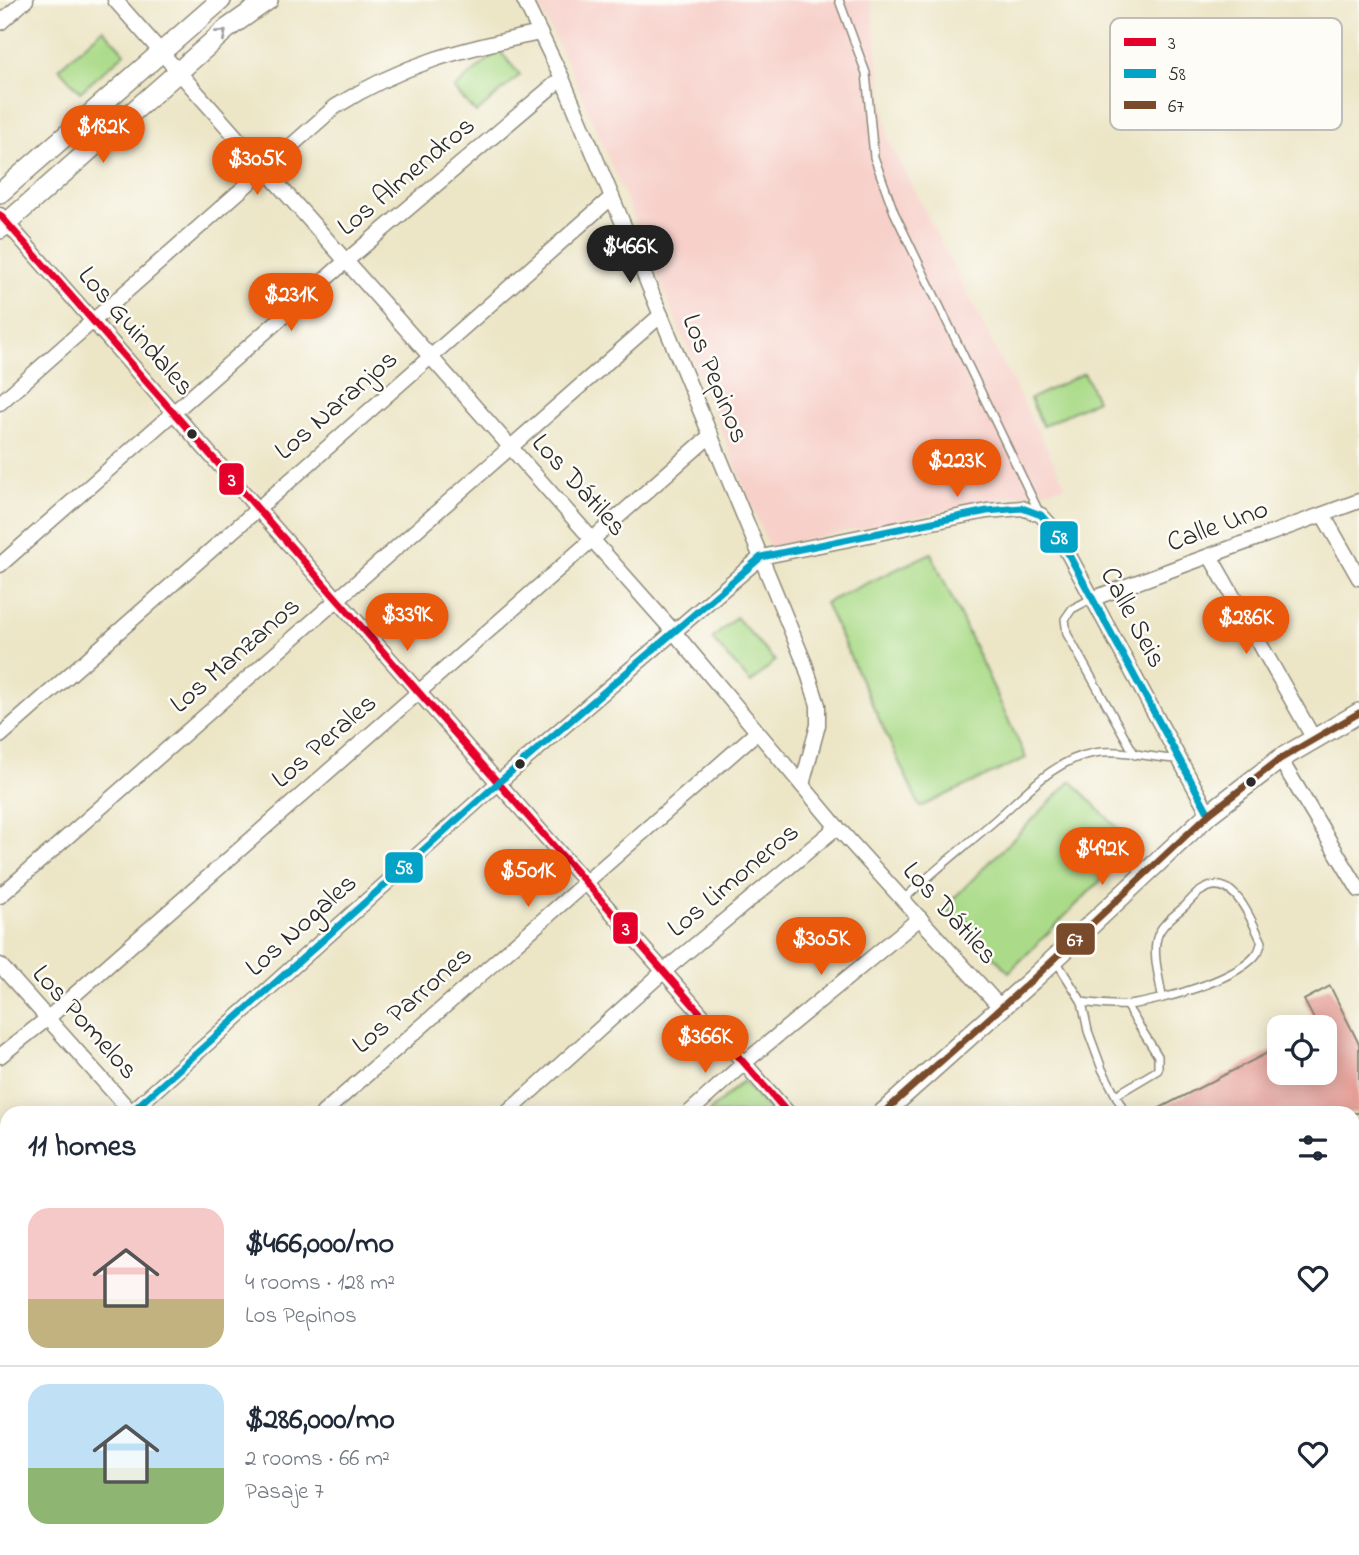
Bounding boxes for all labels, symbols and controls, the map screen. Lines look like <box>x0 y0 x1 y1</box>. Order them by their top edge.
legend <box>1110 18 1342 130</box>
one-way arrow <box>213 30 226 42</box>
text: 3 <box>1168 31 1176 58</box>
text: 58 <box>1168 62 1186 89</box>
text: 67 <box>1168 94 1184 121</box>
pin: $182K <box>54 106 152 165</box>
street label: Los Almendros <box>329 107 485 247</box>
text: $182K <box>77 111 129 144</box>
pin: $305K <box>208 138 306 197</box>
text: $305K <box>228 143 286 176</box>
pin: $466K <box>581 226 679 285</box>
text: $466K <box>603 231 657 264</box>
street label: Los Guindales <box>67 258 203 406</box>
pin: $231K <box>242 274 340 333</box>
text: $231K <box>264 279 318 312</box>
street label: Los Pepinos <box>669 308 759 450</box>
street label: Los Naranjos <box>266 341 408 471</box>
street label: Los Dátiles <box>520 425 636 547</box>
unlabelled marker <box>185 427 199 441</box>
pin: $223K <box>908 440 1006 499</box>
text: $223K <box>928 445 986 478</box>
line badge: 3 <box>218 462 245 496</box>
text: 3 <box>227 468 236 495</box>
street label: Calle Uno <box>1161 490 1275 564</box>
line badge: 58 <box>1039 520 1079 554</box>
text: 58 <box>1050 526 1068 553</box>
street label: Calle Seis <box>1088 560 1176 676</box>
street label: Los Manzanos <box>162 588 310 724</box>
pin: $339K <box>358 594 456 653</box>
pin: $286K <box>1197 596 1295 656</box>
text: $339K <box>382 599 433 632</box>
text: $286K <box>1218 602 1274 635</box>
street label: Los Perales <box>263 684 387 800</box>
unlabelled marker <box>513 757 527 771</box>
unlabelled marker <box>1244 775 1258 789</box>
street label: Los Limoneros <box>659 813 809 949</box>
pin: $492K <box>1053 828 1151 887</box>
text: $492K <box>1076 833 1128 866</box>
pin: $501K <box>479 850 577 909</box>
line badge: 58 <box>384 851 424 884</box>
street label: Los Dátiles <box>891 853 1007 975</box>
text: $501K <box>500 855 556 888</box>
text: 58 <box>395 856 413 883</box>
street label: Los Nogales <box>237 864 367 988</box>
line badge: 3 <box>612 911 639 945</box>
text: 3 <box>621 917 630 944</box>
pin: $305K <box>772 918 870 977</box>
line badge: 67 <box>1055 922 1096 956</box>
text: $305K <box>792 923 850 956</box>
text: 67 <box>1067 928 1083 955</box>
street label: Los Parrones <box>344 937 482 1065</box>
street label: Los Pomelos <box>21 956 147 1090</box>
map controls <box>1267 1015 1337 1085</box>
button: locate <box>1267 1015 1337 1085</box>
pin: $366K <box>656 1016 754 1075</box>
text: $366K <box>678 1021 732 1054</box>
text: 11 homes <box>28 1126 136 1170</box>
icon: filters <box>1294 1129 1332 1167</box>
text: $466,000/mo <box>245 1223 394 1267</box>
icon: home <box>84 1236 168 1320</box>
icon: heart <box>1294 1259 1332 1297</box>
text: 4 rooms · 128 m² <box>245 1267 395 1300</box>
text: Los Pepinos <box>245 1300 357 1333</box>
text: $286,000/mo <box>245 1399 395 1443</box>
icon: home <box>84 1412 168 1496</box>
icon: heart <box>1294 1435 1332 1473</box>
text: 2 rooms · 66 m² <box>245 1443 390 1476</box>
text: Pasaje 7 <box>245 1476 324 1509</box>

